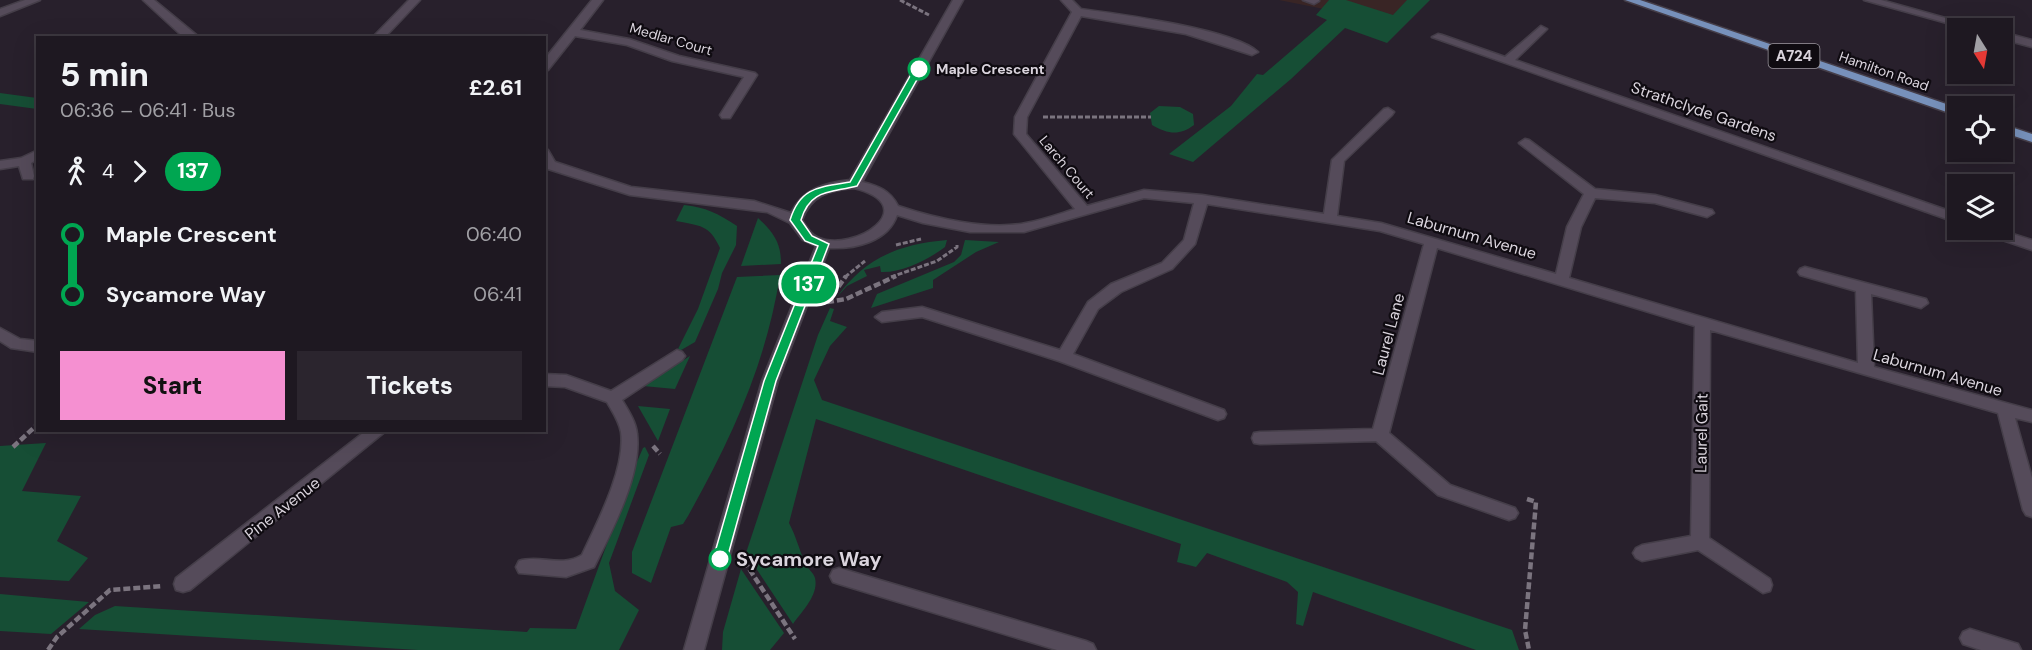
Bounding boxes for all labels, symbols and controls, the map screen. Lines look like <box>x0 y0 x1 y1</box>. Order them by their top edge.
north arrow <box>1947 18 2013 84</box>
map controls <box>1947 18 2013 240</box>
street label: Medlar Court <box>628 19 714 59</box>
road number: A724 <box>1768 44 1820 68</box>
street label: Hamilton Road <box>1837 47 1931 95</box>
text: 5 min <box>60 53 149 96</box>
marker: Maple Crescent <box>908 58 930 80</box>
place label: Maple Crescent <box>936 60 1045 78</box>
text: £2.61 <box>469 73 522 102</box>
street label: Strathclyde Gardens <box>1628 77 1779 146</box>
button: locate <box>1947 96 2013 162</box>
text: 06:36 – 06:41 · Bus <box>60 97 236 123</box>
street label: Larch Court <box>1035 132 1099 202</box>
icon: walk <box>60 155 93 188</box>
icon: forward <box>123 155 156 188</box>
text: 137 <box>177 157 209 185</box>
text: 4 <box>102 158 114 184</box>
button: layers <box>1947 174 2013 240</box>
street label: Laburnum Avenue <box>1405 207 1539 264</box>
text: Maple Crescent <box>106 220 277 249</box>
text: 06:40 <box>466 221 522 247</box>
line badge: 137 <box>774 264 844 304</box>
text: 137 <box>793 270 825 298</box>
text: Sycamore Way <box>106 280 266 309</box>
text: 06:41 <box>473 281 522 307</box>
street label: Laurel Lane <box>1367 291 1410 378</box>
street label: Laburnum Avenue <box>1871 344 2005 401</box>
button: Start <box>60 351 285 420</box>
button: Tickets <box>297 351 522 420</box>
street label: Laurel Gait <box>1690 393 1713 473</box>
street label: Pine Avenue <box>240 472 324 544</box>
place label: Sycamore Way <box>736 546 882 572</box>
marker: Sycamore Way <box>709 548 731 570</box>

